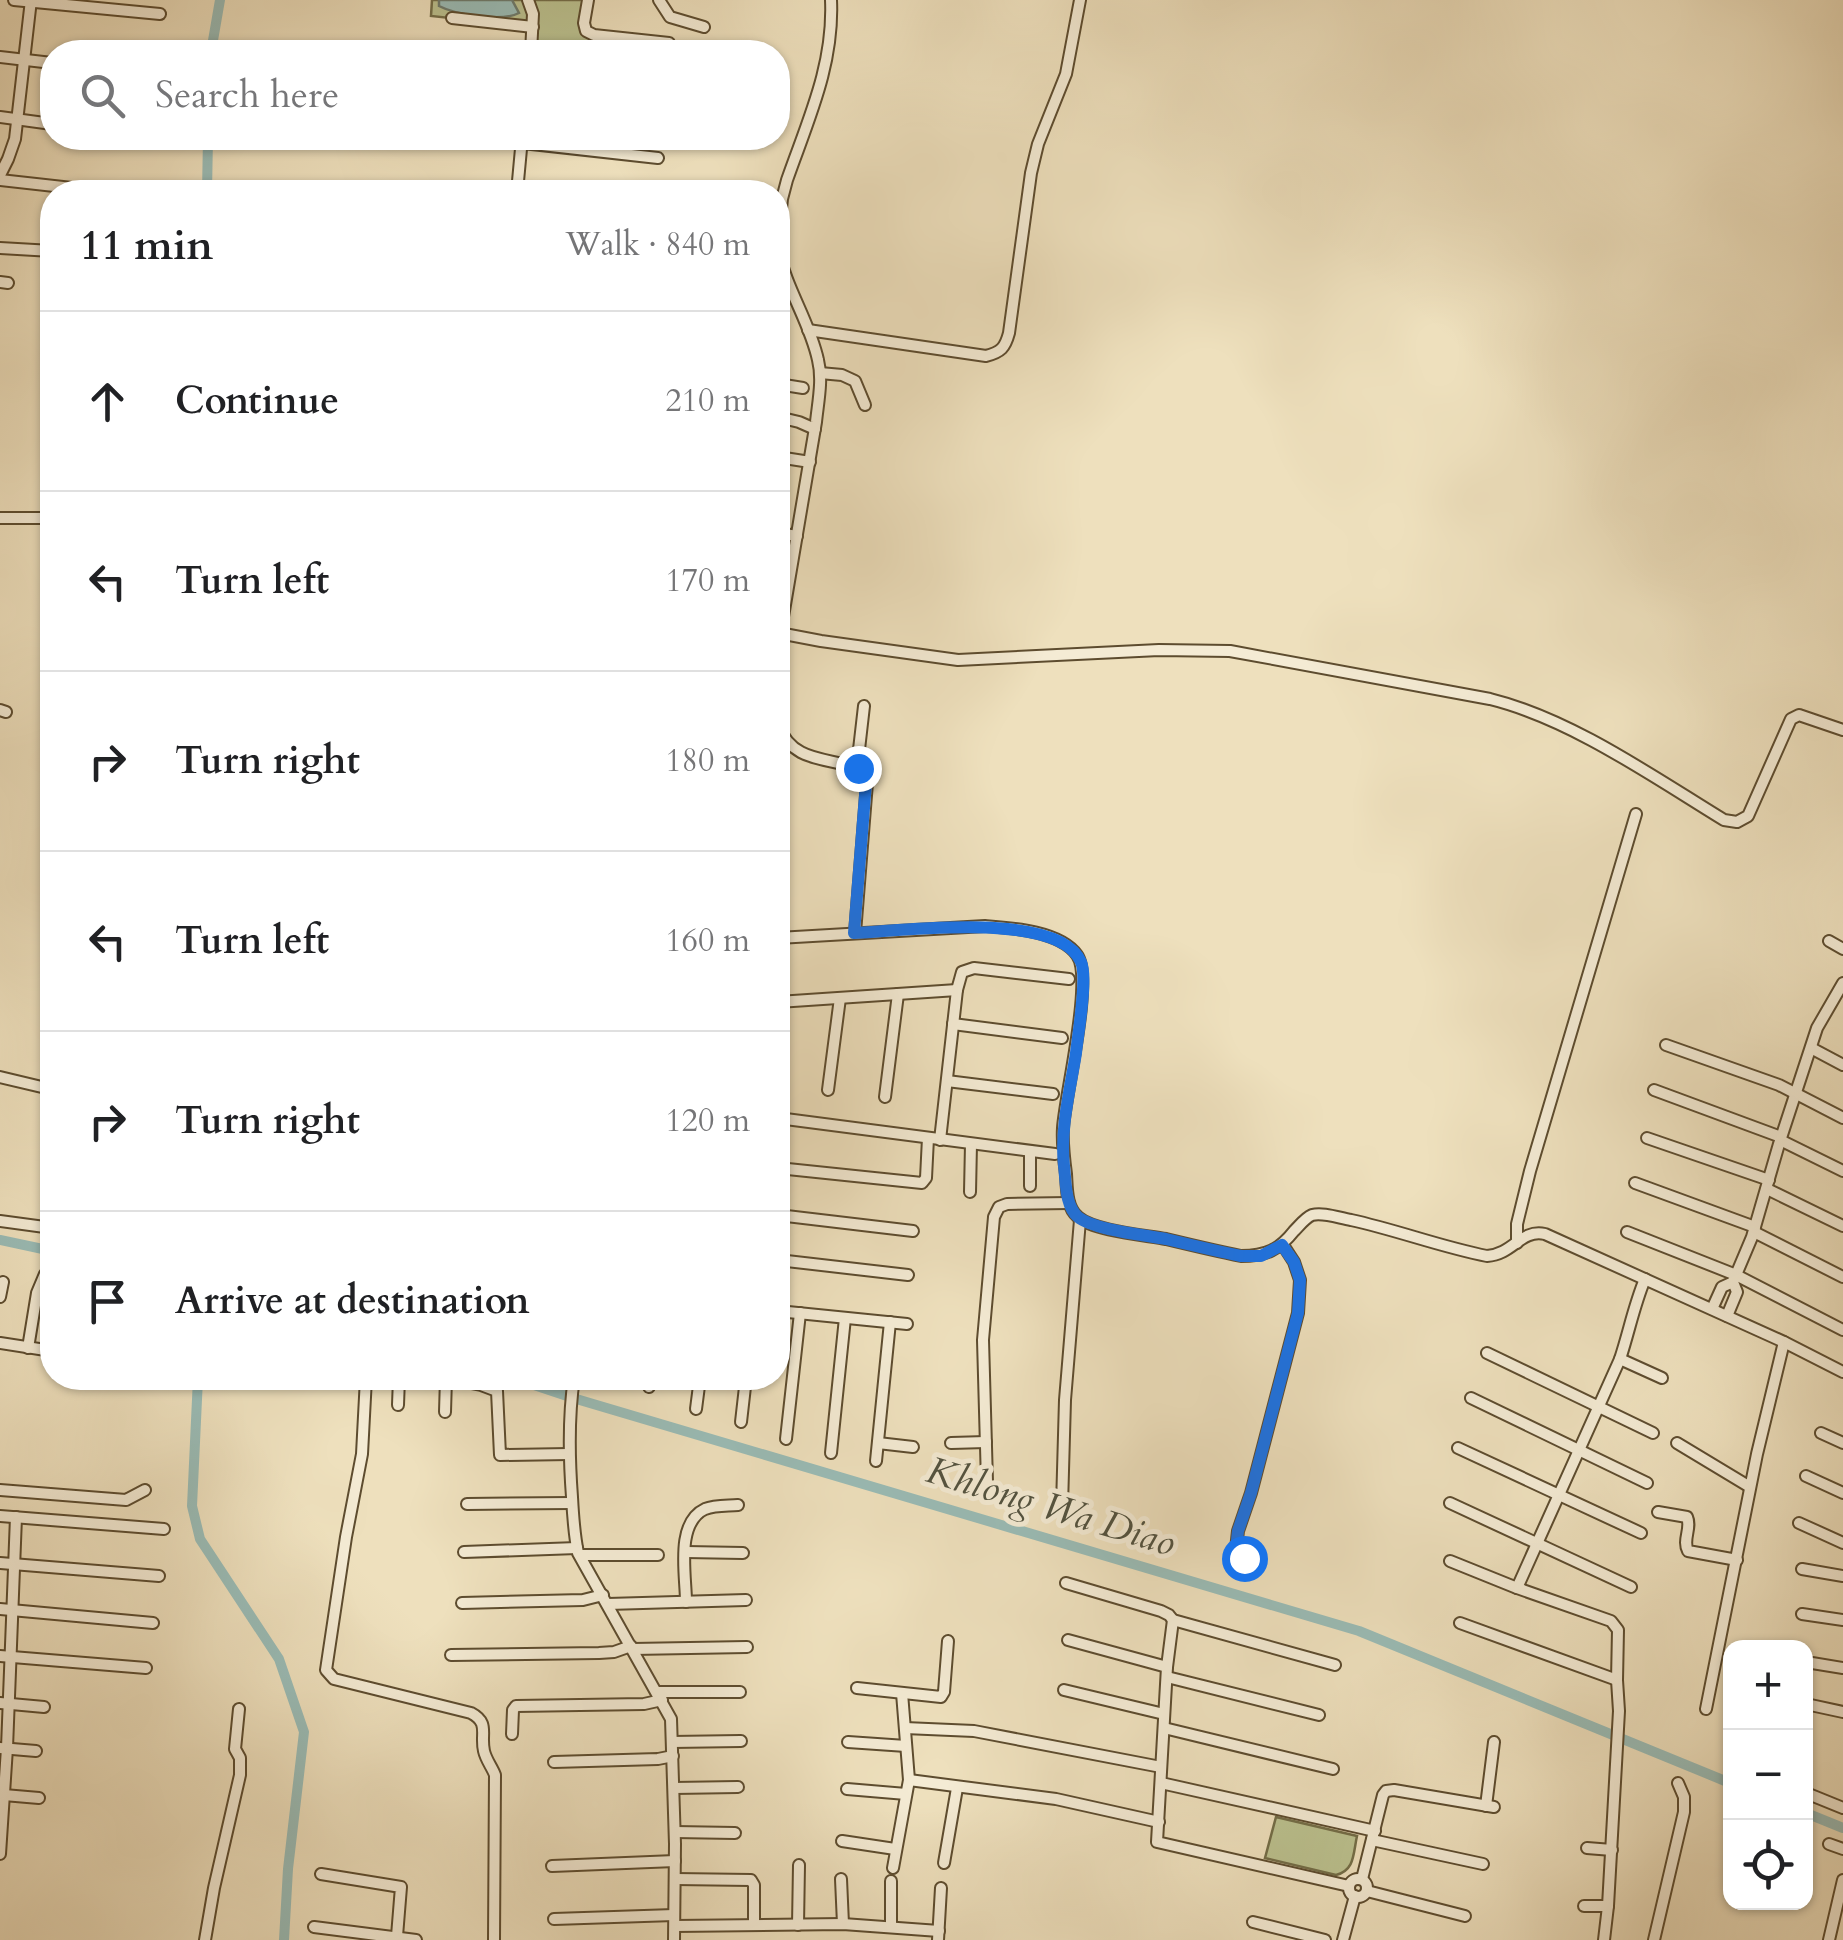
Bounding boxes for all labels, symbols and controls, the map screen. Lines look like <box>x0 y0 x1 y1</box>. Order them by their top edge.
search box <box>40 40 790 150</box>
icon: search <box>75 68 130 123</box>
text: Search here <box>155 69 339 121</box>
text: 11 min <box>80 217 213 274</box>
text: Walk · 840 m <box>565 223 750 267</box>
icon: ahead <box>80 374 135 429</box>
text: Continue <box>175 375 339 427</box>
text: 210 m <box>665 379 750 423</box>
icon: left <box>80 554 135 609</box>
text: Turn left <box>175 555 329 607</box>
text: 170 m <box>665 559 750 603</box>
icon: right <box>80 734 135 789</box>
text: Turn right <box>175 735 360 787</box>
text: 180 m <box>665 739 750 783</box>
route end <box>836 746 882 792</box>
icon: left <box>80 914 135 969</box>
text: Turn left <box>175 915 329 967</box>
text: 160 m <box>665 919 750 963</box>
icon: right <box>80 1094 135 1149</box>
text: Turn right <box>175 1095 360 1147</box>
text: 120 m <box>665 1099 750 1143</box>
icon: arrive <box>80 1274 135 1329</box>
text: Arrive at destination <box>175 1275 530 1327</box>
water label: Khlong Wa Diao <box>920 1444 1182 1570</box>
route start <box>1222 1536 1268 1582</box>
map controls <box>1723 1640 1813 1910</box>
button: + <box>1723 1640 1813 1730</box>
button: − <box>1723 1730 1813 1820</box>
button: locate <box>1723 1820 1813 1910</box>

